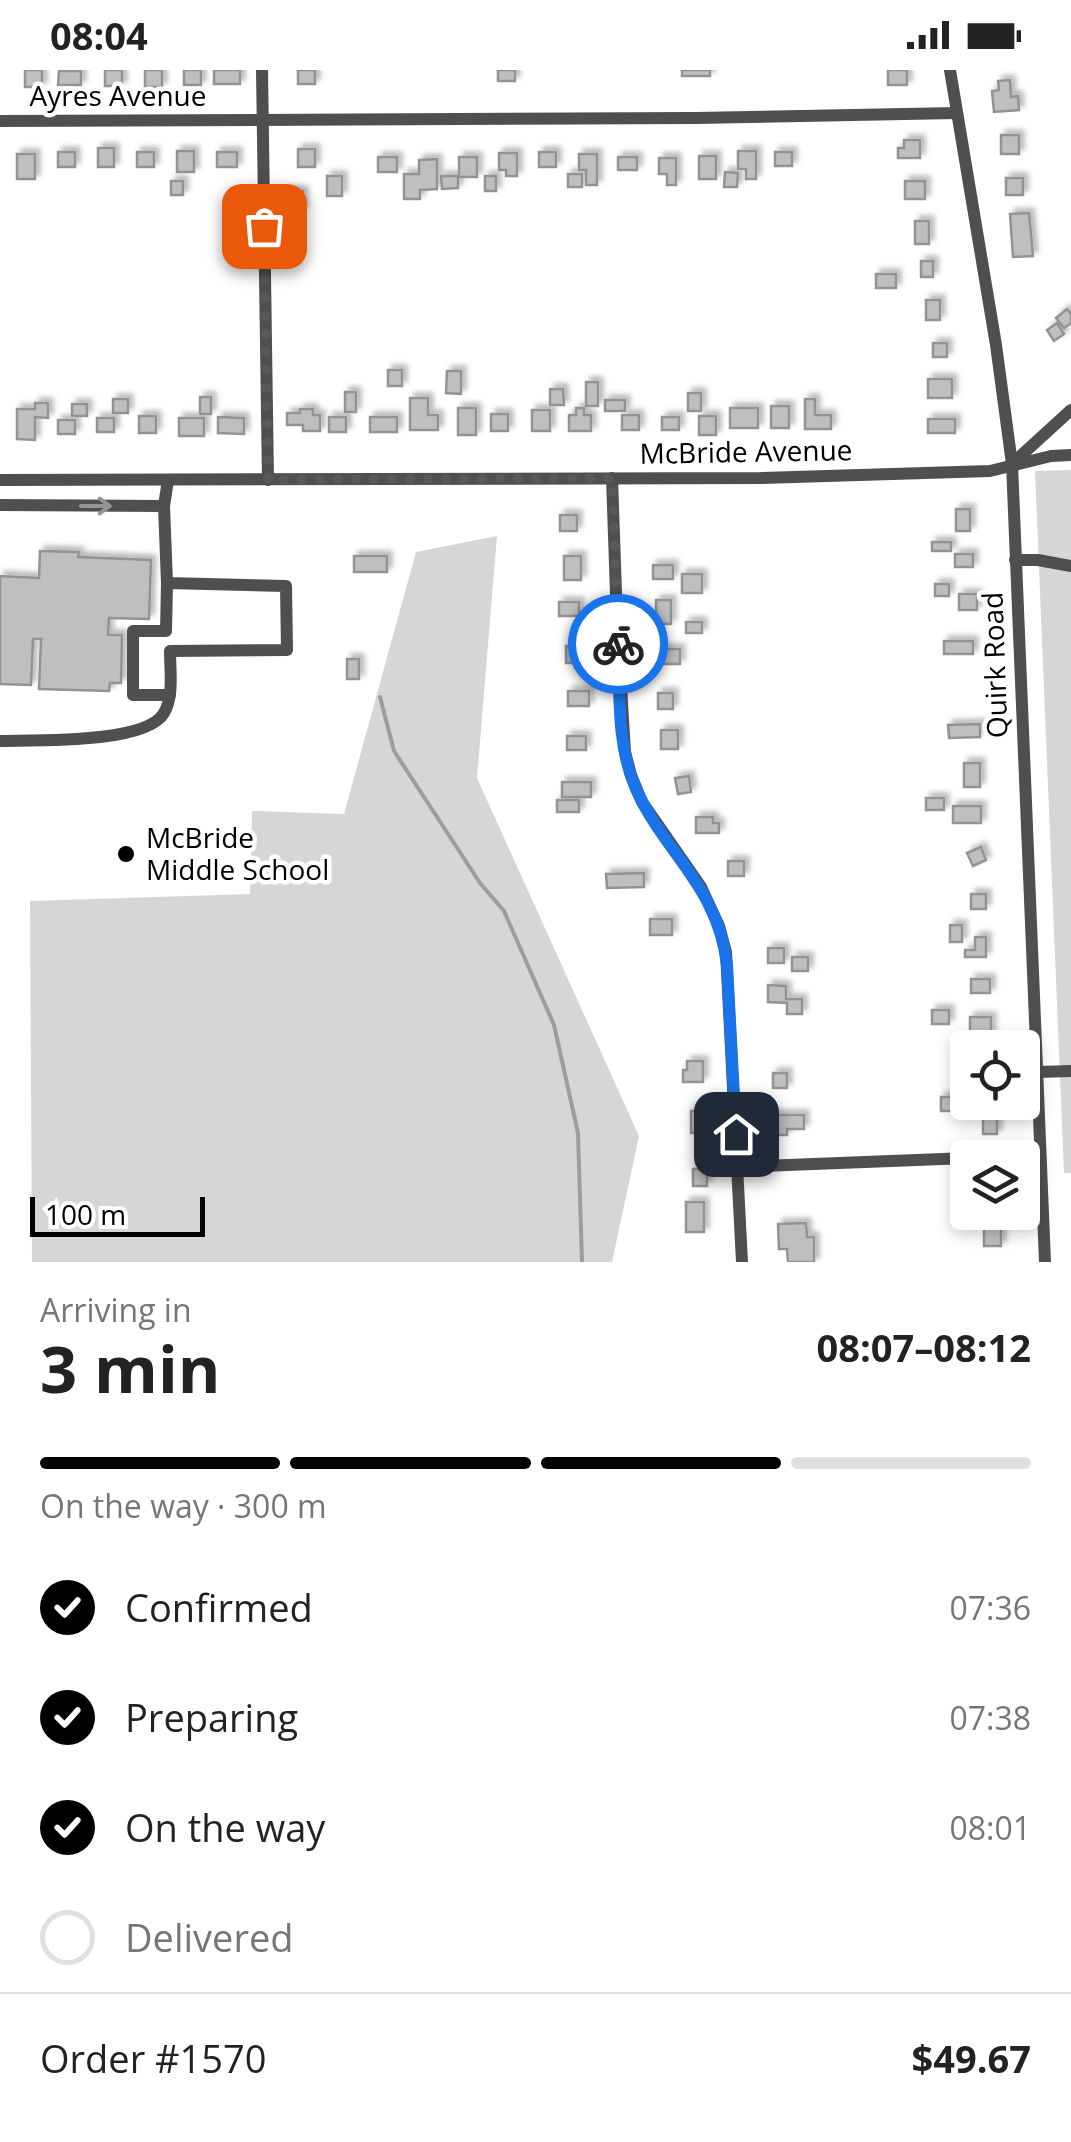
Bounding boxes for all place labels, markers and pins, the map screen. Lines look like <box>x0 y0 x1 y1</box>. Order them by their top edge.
pin <box>222 184 307 269</box>
place label: McBride Middle School <box>146 818 329 888</box>
marker: McBride Middle School <box>115 843 137 865</box>
pin <box>694 1092 779 1177</box>

